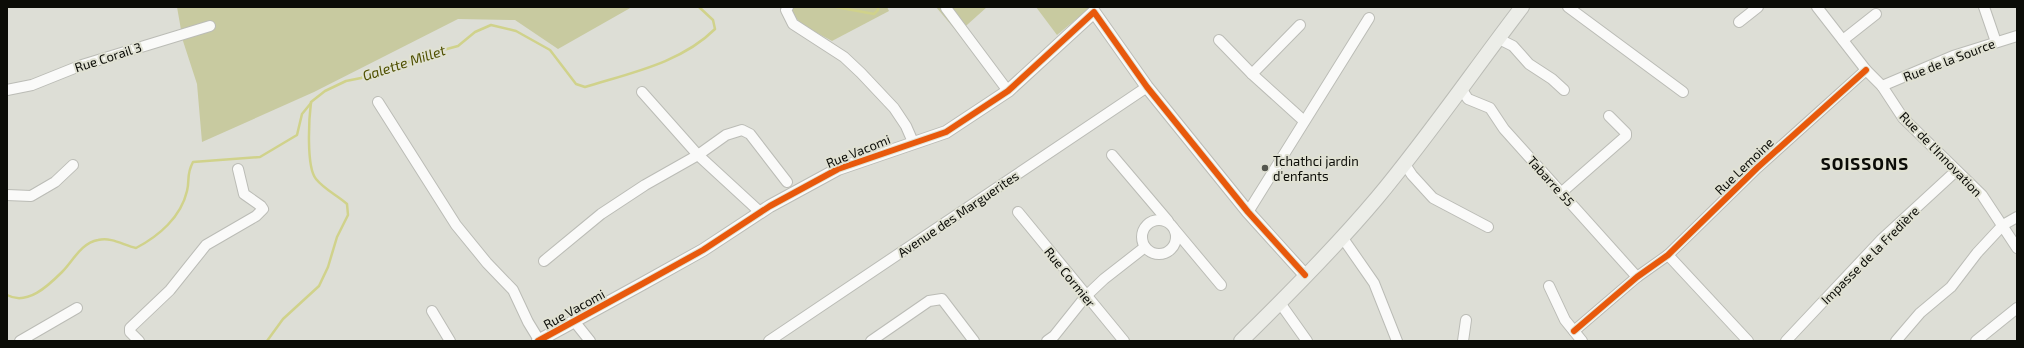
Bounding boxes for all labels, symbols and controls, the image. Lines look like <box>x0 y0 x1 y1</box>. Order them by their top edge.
street label: Rue de la Source <box>1901 35 1997 85</box>
street label: Rue Corail 3 <box>73 39 143 75</box>
water label: Galette Millet <box>360 41 448 84</box>
street label: Rue de l'Innovation <box>1896 108 1986 200</box>
street label: Rue Vacomi <box>824 131 892 171</box>
street label: Rue Lemoine <box>1711 134 1777 198</box>
place label: Tchathci jardin d'enfants <box>1273 153 1359 184</box>
street label: Tabarre 55 <box>1524 153 1578 209</box>
district label: SOISSONS <box>1821 153 1909 173</box>
marker: Tchathci jardin d'enfants <box>1260 163 1270 173</box>
street label: Avenue des Marguerites <box>894 167 1022 261</box>
street label: Impasse de la Fredière <box>1818 203 1922 307</box>
street label: Rue Cormier <box>1041 244 1099 310</box>
street label: Rue Vacomi <box>540 286 608 332</box>

